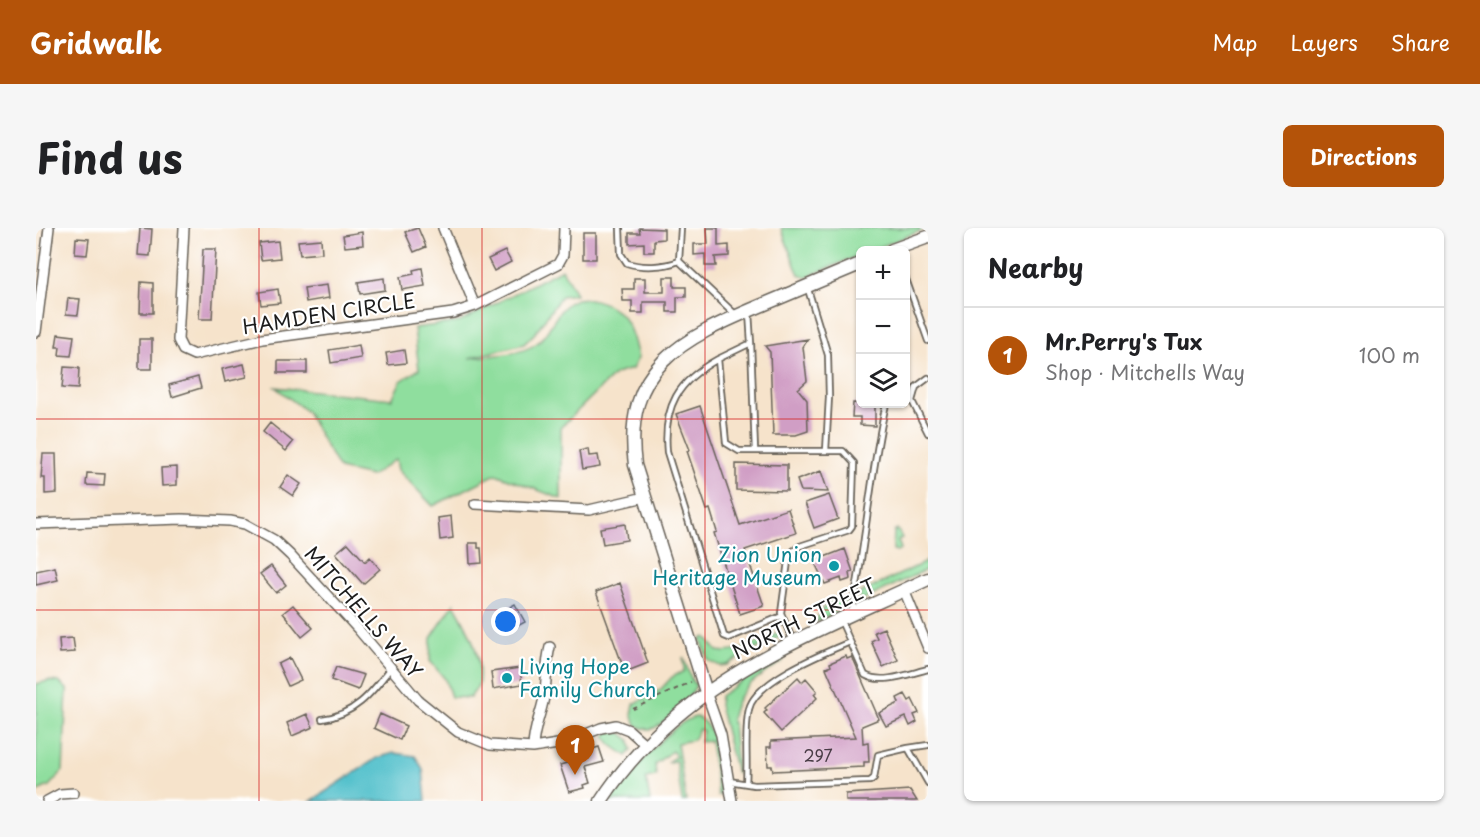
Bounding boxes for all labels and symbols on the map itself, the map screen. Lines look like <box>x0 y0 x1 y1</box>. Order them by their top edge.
street label: HAMDEN CIRCLE <box>240 284 418 342</box>
street label: MITCHELLS WAY <box>298 539 430 685</box>
place label: Zion Union Heritage Museum <box>653 539 822 592</box>
marker: Zion Union Heritage Museum <box>827 559 841 573</box>
street label: NORTH STREET <box>727 570 881 666</box>
your location <box>491 607 520 636</box>
place label: Living Hope Family Church <box>519 651 656 704</box>
marker: Living Hope Family Church <box>500 671 514 685</box>
pin: 1 <box>556 726 594 775</box>
house number: 297 <box>803 743 833 767</box>

